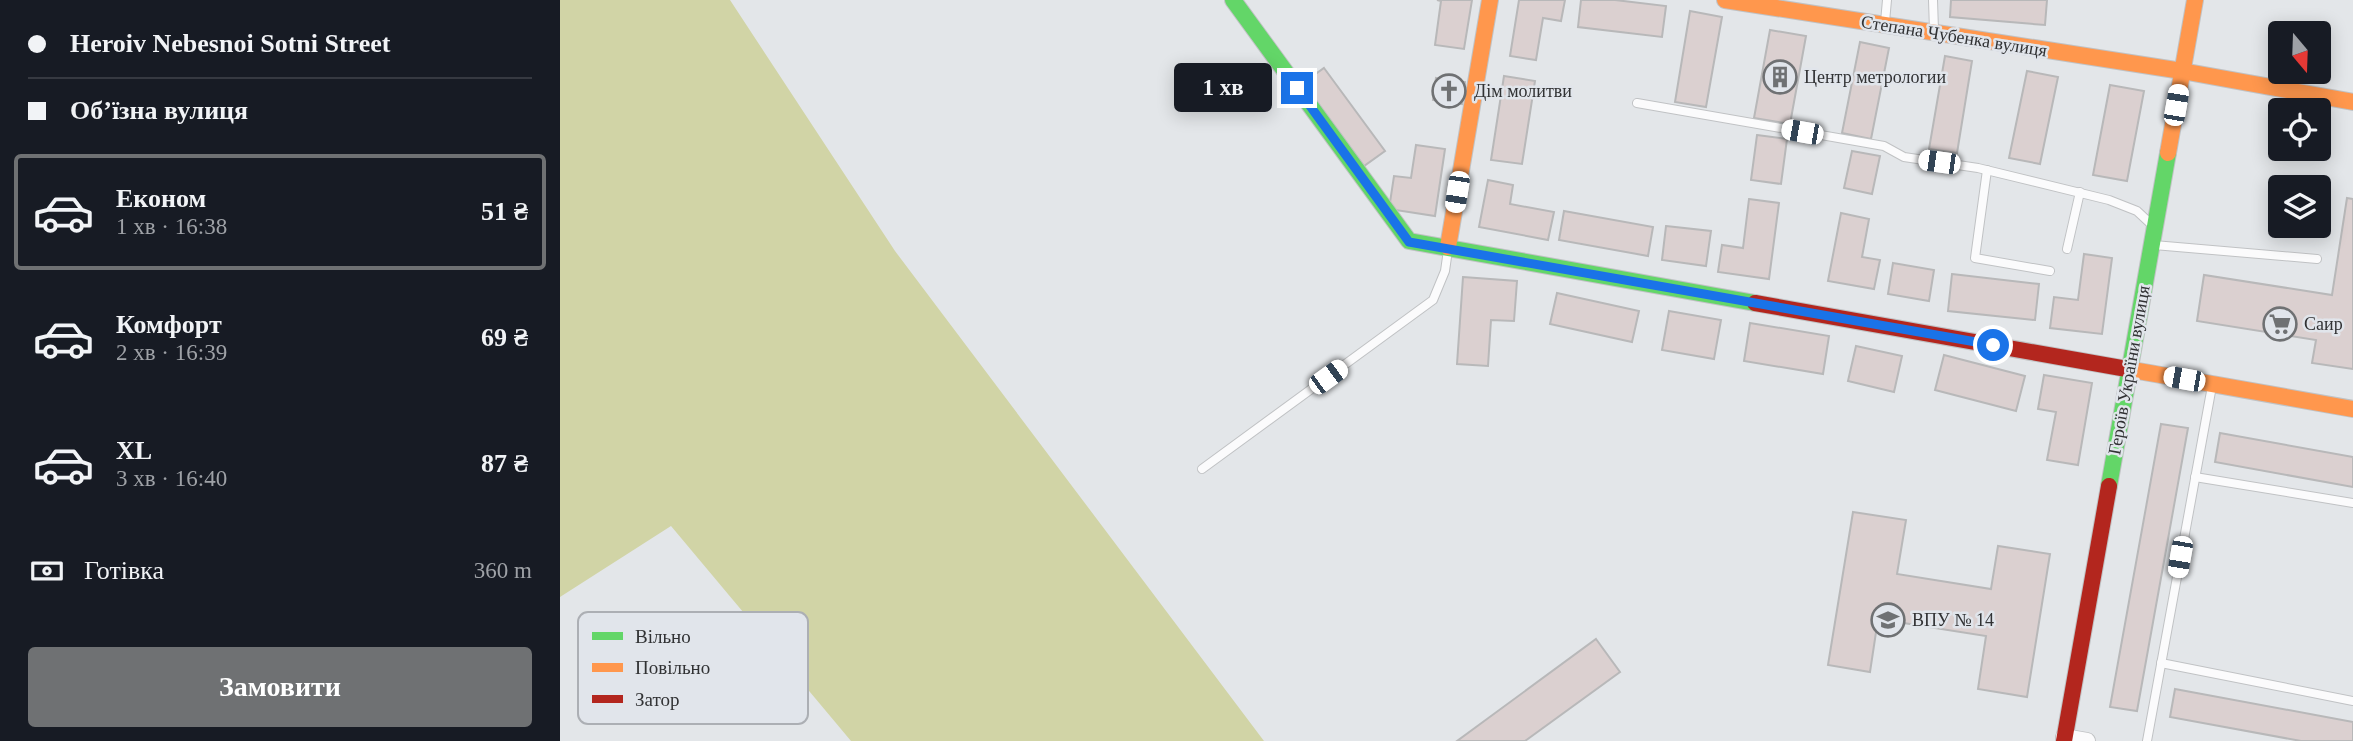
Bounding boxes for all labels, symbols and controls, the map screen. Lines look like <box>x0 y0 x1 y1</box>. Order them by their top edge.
street label: Степана Чубенка вулиця <box>1860 11 2048 61</box>
north arrow <box>2268 21 2331 84</box>
map controls <box>2268 21 2331 238</box>
text: Heroiv Nebesnoi Sotni Street <box>70 29 390 58</box>
building icon: Центр метрологии <box>1761 58 1799 96</box>
callout: 1 хв <box>1174 64 1272 112</box>
place label: Центр метрологии <box>1804 67 1946 87</box>
route end <box>1281 72 1313 104</box>
church icon: Дім молитви <box>1430 72 1468 110</box>
text: 1 хв <box>1202 75 1244 100</box>
place label: Дім молитви <box>1474 81 1572 101</box>
car <box>2163 82 2190 128</box>
text: Об’їзна вулиця <box>70 96 248 125</box>
button: locate <box>2268 98 2331 161</box>
car <box>1780 118 1825 146</box>
car <box>1917 149 1962 175</box>
car <box>1444 170 1471 214</box>
button: layers <box>2268 175 2331 238</box>
icon: car <box>32 181 95 244</box>
text: Економ <box>116 184 206 213</box>
text: 51 ₴ <box>481 197 528 226</box>
text: 1 хв · 16:38 <box>116 214 227 239</box>
street label: Героїв України вулиця <box>2104 284 2154 456</box>
supermarket icon: Саир <box>2261 305 2299 343</box>
icon: car <box>32 307 95 370</box>
text: Комфорт <box>116 310 222 339</box>
place label: Саир <box>2304 314 2343 334</box>
text: 69 ₴ <box>481 323 528 352</box>
route start <box>1977 329 2009 361</box>
text: 2 хв · 16:39 <box>116 340 227 365</box>
car <box>1305 356 1352 398</box>
car <box>2162 365 2207 393</box>
icon: car <box>32 433 95 496</box>
text: XL <box>116 436 152 465</box>
text: 87 ₴ <box>481 449 528 478</box>
text: 3 хв · 16:40 <box>116 466 227 491</box>
car <box>2167 534 2194 580</box>
icon: cash <box>28 552 66 590</box>
text: Готівка <box>84 556 164 585</box>
text: 360 m <box>474 558 532 583</box>
school or university icon: ВПУ № 14 <box>1869 601 1907 639</box>
place label: ВПУ № 14 <box>1912 610 1994 630</box>
legend <box>578 612 808 724</box>
text: Вільно <box>635 626 691 647</box>
button: Замовити <box>28 647 532 727</box>
text: Повільно <box>635 657 710 678</box>
text: Затор <box>635 689 680 710</box>

